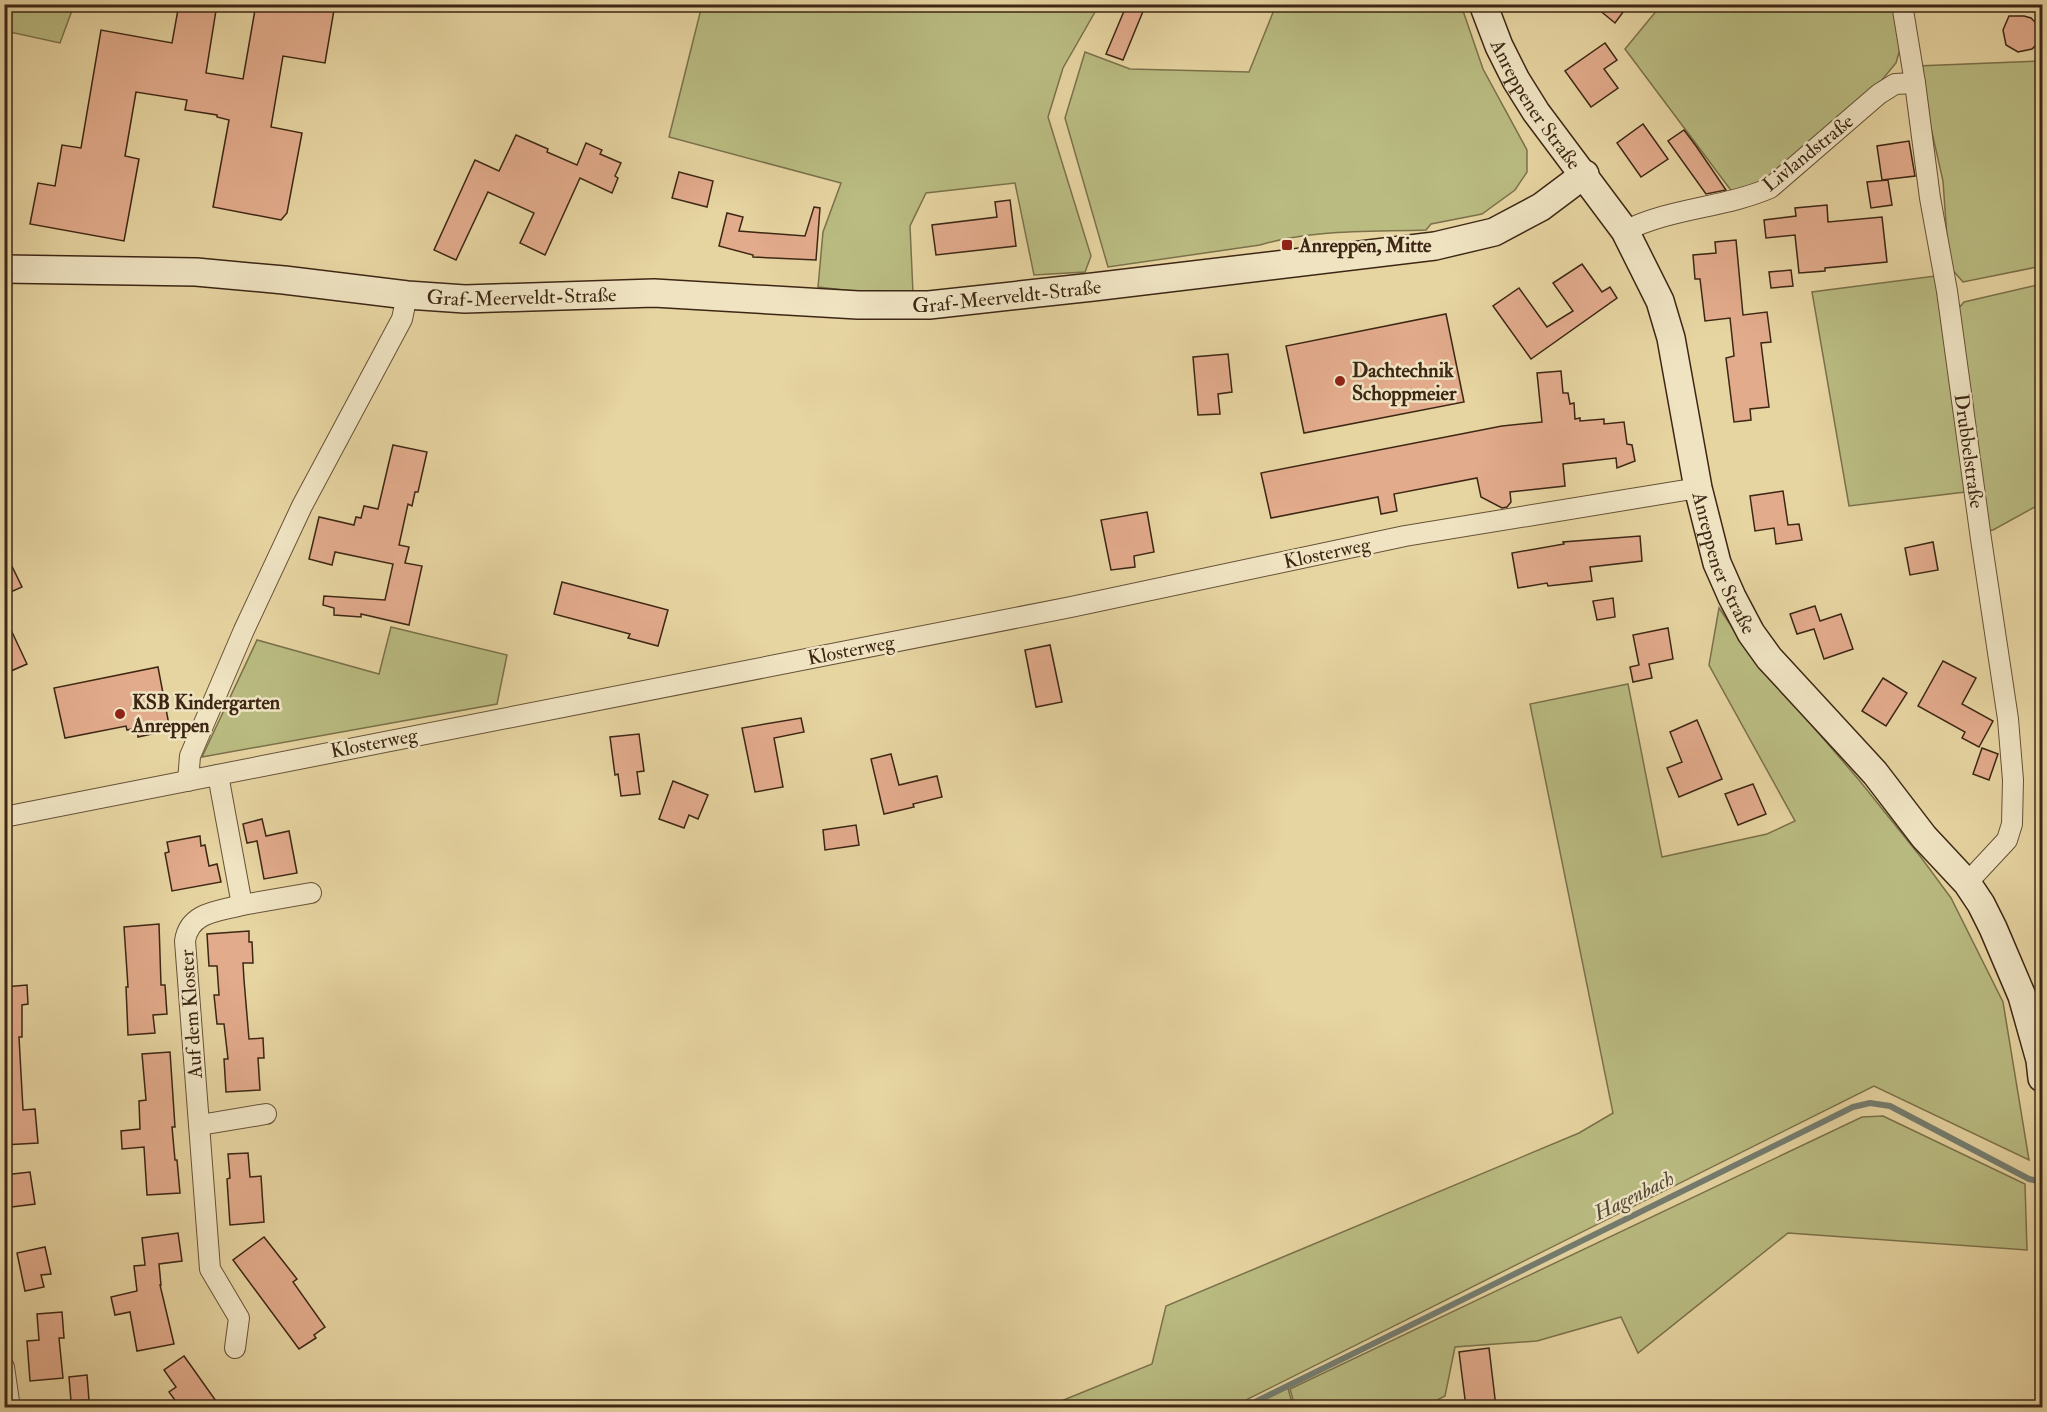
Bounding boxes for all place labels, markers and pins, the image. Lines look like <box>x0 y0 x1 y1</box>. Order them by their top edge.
place label: Anreppen, Mitte <box>1298 233 1432 259</box>
marker: Anreppen, Mitte <box>1280 238 1294 252</box>
place label: Dachtechnik Schoppmeier <box>1352 358 1457 407</box>
marker: Dachtechnik Schoppmeier <box>1333 374 1347 388</box>
place label: KSB Kindergarten Anreppen <box>131 690 281 739</box>
marker: KSB Kindergarten Anreppen <box>113 707 127 721</box>

